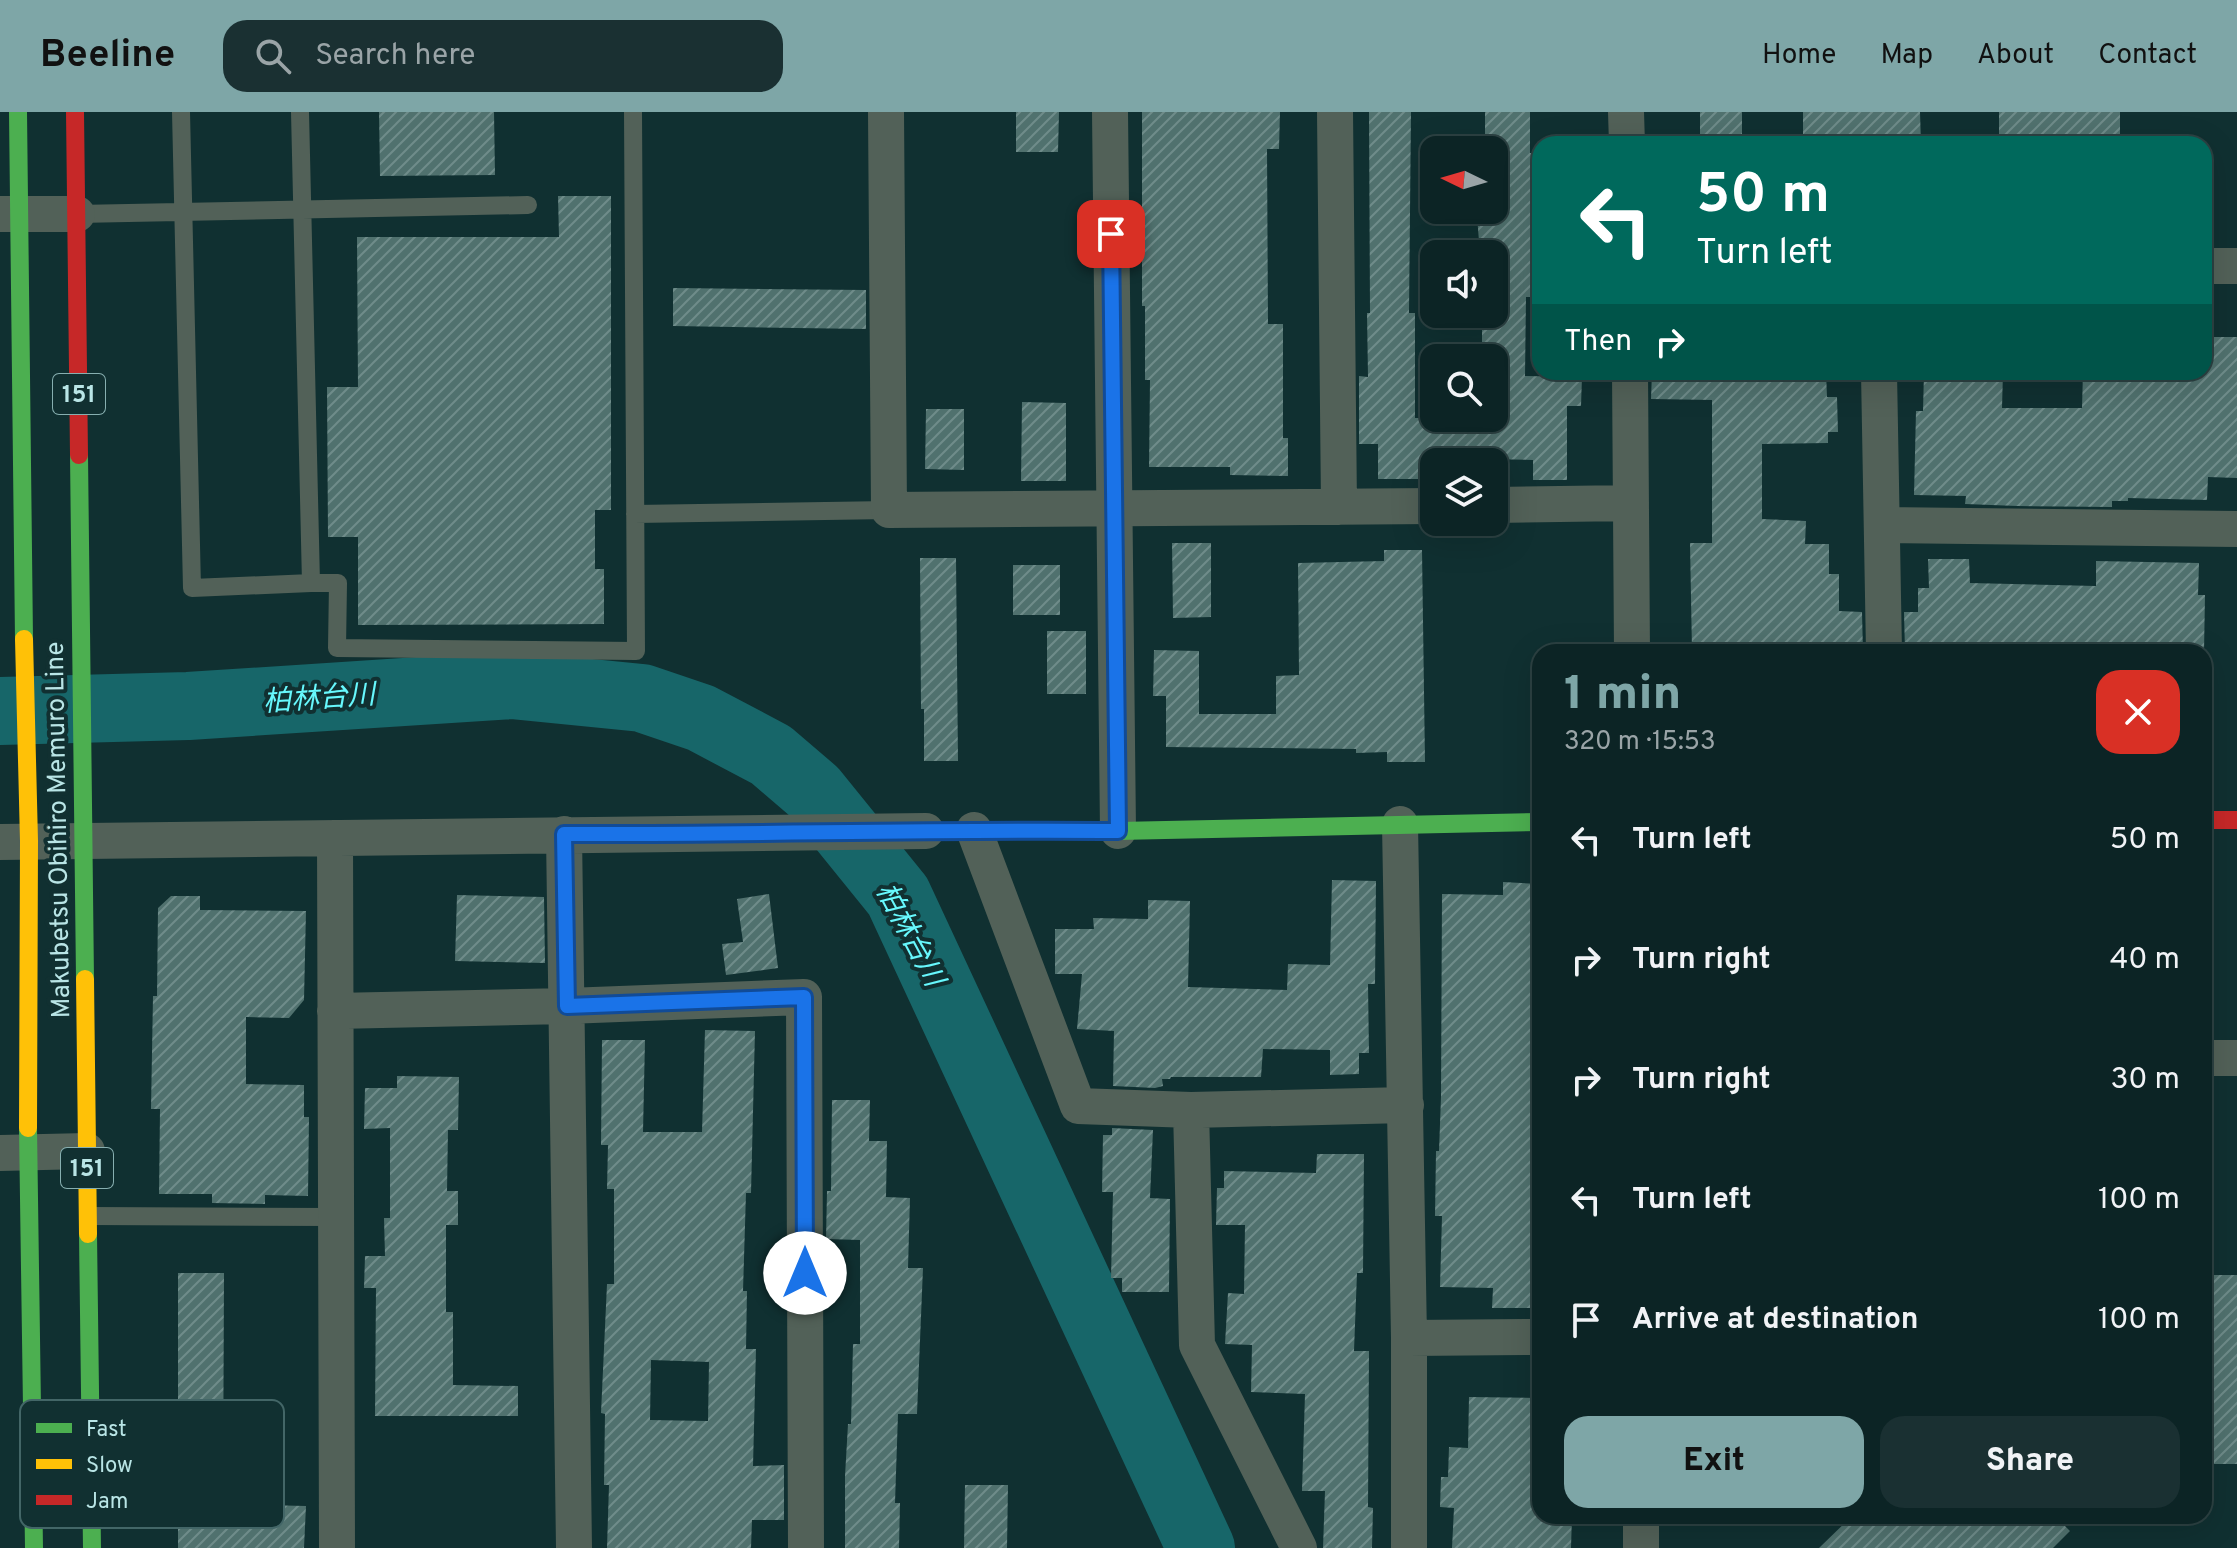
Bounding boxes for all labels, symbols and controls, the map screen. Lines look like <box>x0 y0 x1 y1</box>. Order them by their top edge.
search box <box>223 20 783 92</box>
text: Beeline <box>40 32 175 81</box>
icon: search <box>251 34 295 78</box>
text: Search here <box>315 38 475 75</box>
text: Home <box>1762 38 1836 74</box>
text: Map <box>1880 38 1933 74</box>
text: About <box>1977 38 2054 74</box>
text: Contact <box>2098 38 2197 74</box>
north arrow <box>1420 136 1508 224</box>
map controls <box>1420 136 1508 536</box>
text: 50 m <box>1696 162 1830 232</box>
icon: left <box>1564 168 1668 272</box>
pin <box>1077 200 1145 268</box>
icon: arrive <box>1089 212 1133 256</box>
text: Turn left <box>1696 231 1833 277</box>
button: sound <box>1420 240 1508 328</box>
icon: right <box>1648 320 1692 364</box>
text: Then <box>1564 324 1632 361</box>
button: search <box>1420 344 1508 432</box>
road number: 151 <box>53 374 105 414</box>
button: layers <box>1420 448 1508 536</box>
street label: Makubetsu Obihiro Memuro Line <box>40 641 79 1019</box>
text: 1 min <box>1564 666 1681 726</box>
button: close <box>2096 670 2180 754</box>
water label: 柏林台川 <box>262 678 379 722</box>
text: 320 m · 15:53 <box>1564 726 1716 759</box>
icon: left <box>1564 818 1608 862</box>
text: Turn left <box>1632 822 1752 859</box>
text: 50 m <box>2110 822 2180 859</box>
water label: 柏林台川 <box>866 878 952 996</box>
icon: right <box>1564 938 1608 982</box>
text: Turn right <box>1632 942 1770 979</box>
text: 40 m <box>2110 942 2180 979</box>
icon: right <box>1564 1058 1608 1102</box>
text: Turn right <box>1632 1062 1770 1099</box>
text: 30 m <box>2111 1062 2180 1099</box>
road number: 151 <box>61 1148 113 1188</box>
icon: left <box>1564 1178 1608 1222</box>
text: Turn left <box>1632 1182 1752 1219</box>
text: 100 m <box>2098 1182 2180 1219</box>
position arrow <box>763 1231 847 1315</box>
icon: arrive <box>1564 1298 1608 1342</box>
text: Arrive at destination <box>1632 1302 1918 1339</box>
text: 100 m <box>2098 1302 2180 1339</box>
legend <box>20 1400 284 1528</box>
button: Exit <box>1564 1416 1864 1508</box>
button: Share <box>1880 1416 2180 1508</box>
text: Fast <box>86 1417 127 1444</box>
text: Slow <box>86 1453 133 1480</box>
text: Jam <box>86 1489 129 1516</box>

